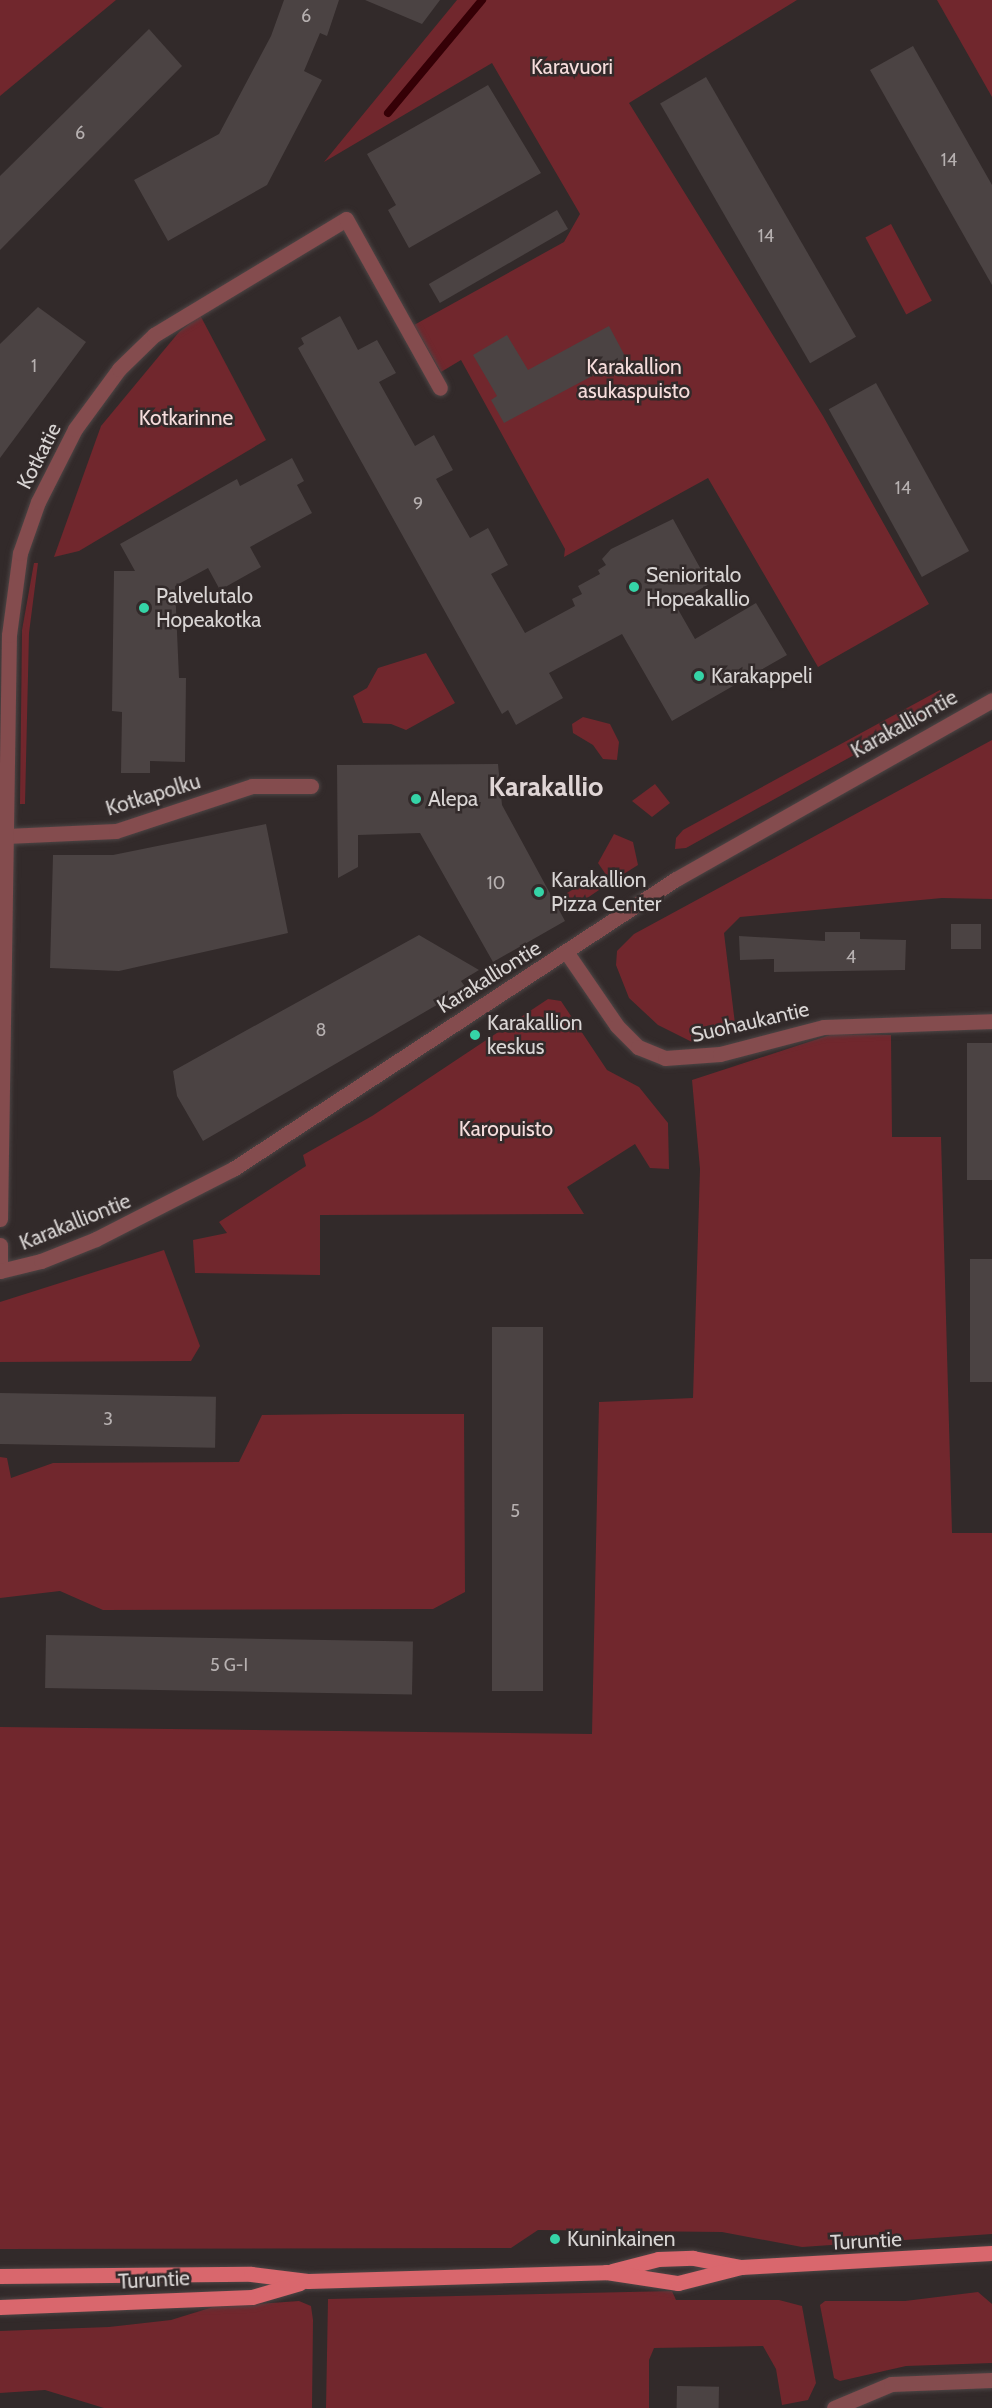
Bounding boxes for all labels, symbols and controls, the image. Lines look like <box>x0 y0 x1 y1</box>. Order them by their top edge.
house number: 6 <box>301 5 311 27</box>
park label: Karavuori <box>531 54 613 80</box>
house number: 6 <box>75 122 85 144</box>
house number: 14 <box>941 149 957 171</box>
house number: 14 <box>758 225 774 247</box>
park label: Karakallion asukaspuisto <box>578 354 690 404</box>
house number: 1 <box>31 355 37 377</box>
park label: Kotkarinne <box>139 405 233 431</box>
street label: Kotkatie <box>12 419 66 493</box>
house number: 14 <box>895 477 911 499</box>
house number: 9 <box>413 493 423 515</box>
place label: Senioritalo Hopeakallio <box>646 562 750 612</box>
marker: Senioritalo Hopeakallio <box>627 580 641 594</box>
place label: Palvelutalo Hopeakotka <box>156 583 261 633</box>
marker: Palvelutalo Hopeakotka <box>137 601 151 615</box>
place label: Karakappeli <box>711 663 812 689</box>
marker: Karakappeli <box>692 669 706 683</box>
street label: Karakalliontie <box>846 684 962 764</box>
street label: Kotkapolku <box>103 769 203 821</box>
district label: Karakallio <box>489 771 603 803</box>
place label: Alepa <box>428 786 478 812</box>
marker: Alepa <box>409 792 423 806</box>
place label: Karakallion Pizza Center <box>551 867 661 917</box>
house number: 10 <box>487 872 505 894</box>
marker: Karakallion Pizza Center <box>532 885 546 899</box>
street label: Karakalliontie <box>432 935 546 1019</box>
house number: 4 <box>846 946 856 968</box>
street label: Suohaukantie <box>689 996 811 1048</box>
place label: Karakallion keskus <box>487 1010 583 1060</box>
house number: 8 <box>316 1019 326 1041</box>
marker: Karakallion keskus <box>468 1028 482 1042</box>
park label: Karopuisto <box>459 1116 553 1142</box>
street label: Karakalliontie <box>16 1188 134 1256</box>
house number: 3 <box>103 1408 113 1430</box>
house number: 5 <box>510 1500 520 1522</box>
house number: 5 G-I <box>210 1654 248 1676</box>
place label: Kuninkainen <box>567 2226 675 2252</box>
street label: Turuntie <box>829 2227 903 2255</box>
marker: Kuninkainen <box>548 2232 562 2246</box>
street label: Turuntie <box>117 2266 191 2294</box>

